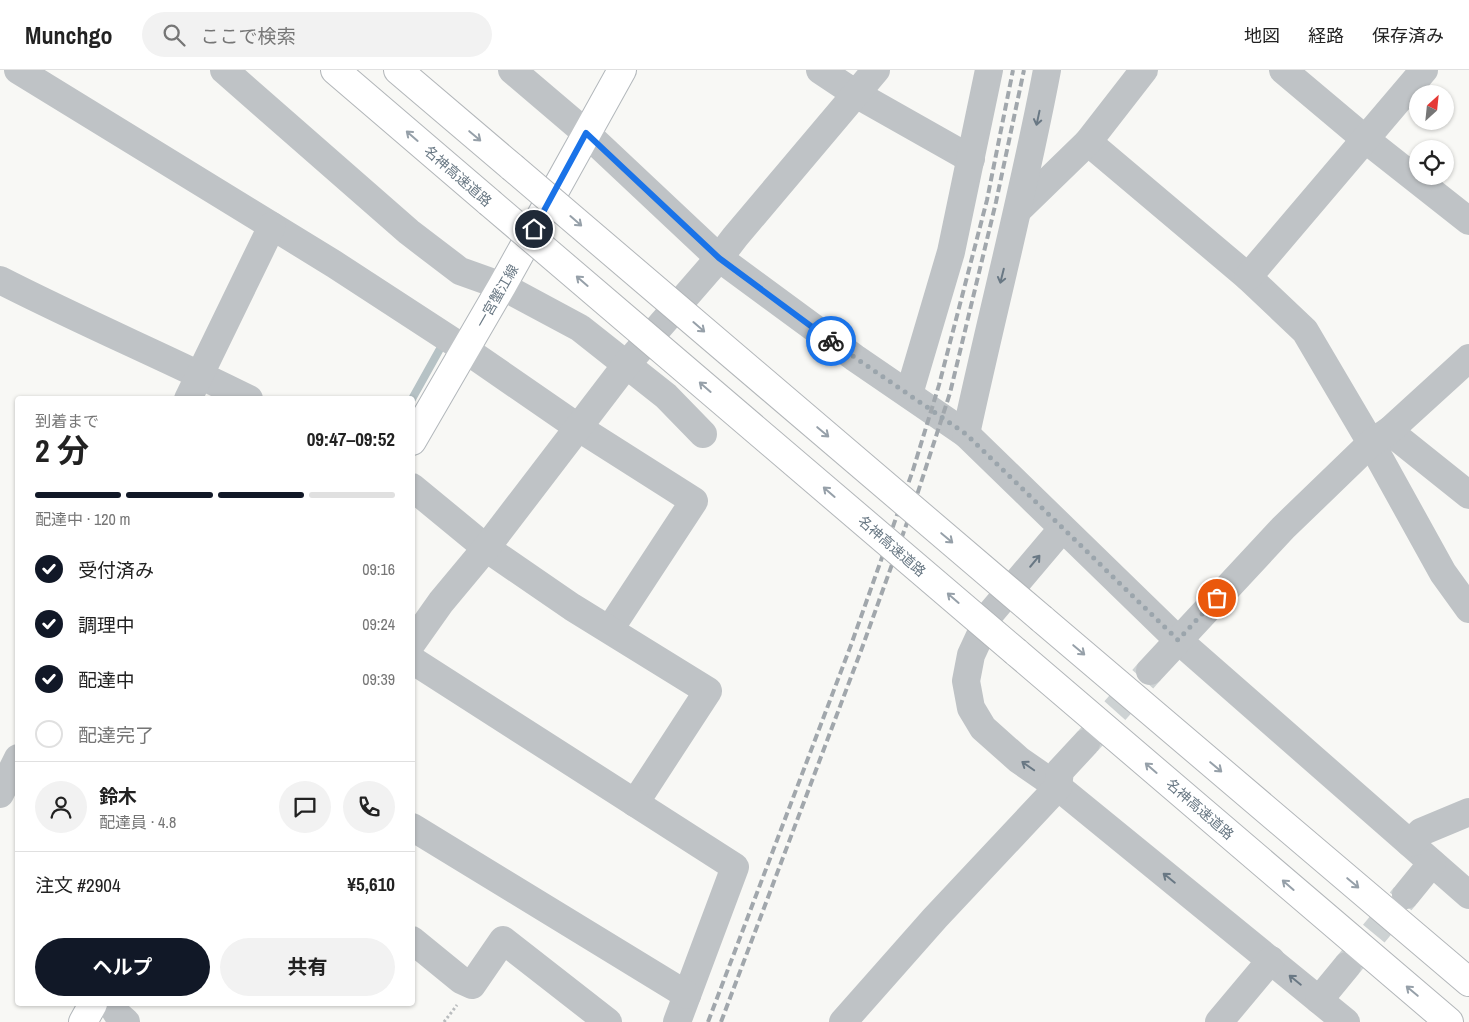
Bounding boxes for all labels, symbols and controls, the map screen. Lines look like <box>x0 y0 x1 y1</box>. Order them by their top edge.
search box <box>142 12 492 57</box>
text: Munchgo <box>25 19 112 51</box>
icon: search <box>160 21 188 49</box>
text: ここで検索 <box>200 23 295 49</box>
text: 地図 <box>1244 23 1280 48</box>
text: 経路 <box>1308 23 1344 48</box>
text: 保存済み <box>1372 23 1444 48</box>
north arrow <box>1409 85 1454 130</box>
map controls <box>1409 85 1454 185</box>
one-way arrow <box>1033 109 1042 125</box>
one-way arrow <box>469 130 482 141</box>
one-way arrow <box>406 131 419 142</box>
button: locate <box>1409 140 1454 185</box>
street label: 名神高速道路 <box>420 142 496 210</box>
pin <box>513 208 555 250</box>
icon: home <box>520 215 548 243</box>
one-way arrow <box>569 216 582 227</box>
street label: 一宮蟹江線 <box>472 261 522 331</box>
one-way arrow <box>997 268 1006 284</box>
one-way arrow <box>576 276 589 287</box>
courier <box>806 316 856 366</box>
one-way arrow <box>693 321 706 333</box>
icon: bike <box>817 327 845 355</box>
one-way arrow <box>699 381 712 393</box>
text: 到着まで <box>35 410 99 432</box>
text: 09:47–09:52 <box>307 426 395 452</box>
one-way arrow <box>816 427 829 438</box>
text: 2 分 <box>35 429 89 472</box>
one-way arrow <box>823 487 836 498</box>
text: 配達中 · 120 m <box>35 508 130 530</box>
street label: 名神高速道路 <box>854 512 930 580</box>
one-way arrow <box>940 532 953 543</box>
icon: check <box>35 555 63 583</box>
one-way arrow <box>1029 555 1040 568</box>
text: 受付済み <box>78 557 154 583</box>
text: 09:16 <box>362 558 395 580</box>
pin <box>1196 577 1238 619</box>
icon: bag <box>1203 584 1231 612</box>
one-way arrow <box>946 592 959 604</box>
icon: check <box>35 610 63 638</box>
text: 調理中 <box>78 612 135 638</box>
text: 09:24 <box>362 613 395 635</box>
one-way arrow <box>1072 645 1085 656</box>
icon: check <box>35 665 63 693</box>
text: 配達中 <box>78 667 135 693</box>
text: 09:39 <box>362 668 395 690</box>
text: 配達完了 <box>78 722 154 748</box>
one-way arrow <box>1021 761 1035 771</box>
one-way arrow <box>1209 761 1222 772</box>
one-way arrow <box>1145 762 1158 774</box>
street label: 名神高速道路 <box>1162 775 1238 843</box>
button: person <box>35 781 87 833</box>
button: chat <box>279 781 331 833</box>
button: phone <box>343 781 395 833</box>
text: 鈴木 <box>99 783 137 809</box>
text: 配達員 · 4.8 <box>99 811 176 833</box>
text: ¥5,610 <box>347 871 395 897</box>
text: 注文 #2904 <box>35 872 121 898</box>
one-way arrow <box>1162 872 1175 883</box>
one-way arrow <box>1346 878 1359 889</box>
one-way arrow <box>1282 879 1295 891</box>
button: ヘルプ <box>35 938 210 996</box>
button: 共有 <box>220 938 395 996</box>
one-way arrow <box>1289 975 1302 986</box>
one-way arrow <box>1405 985 1418 996</box>

